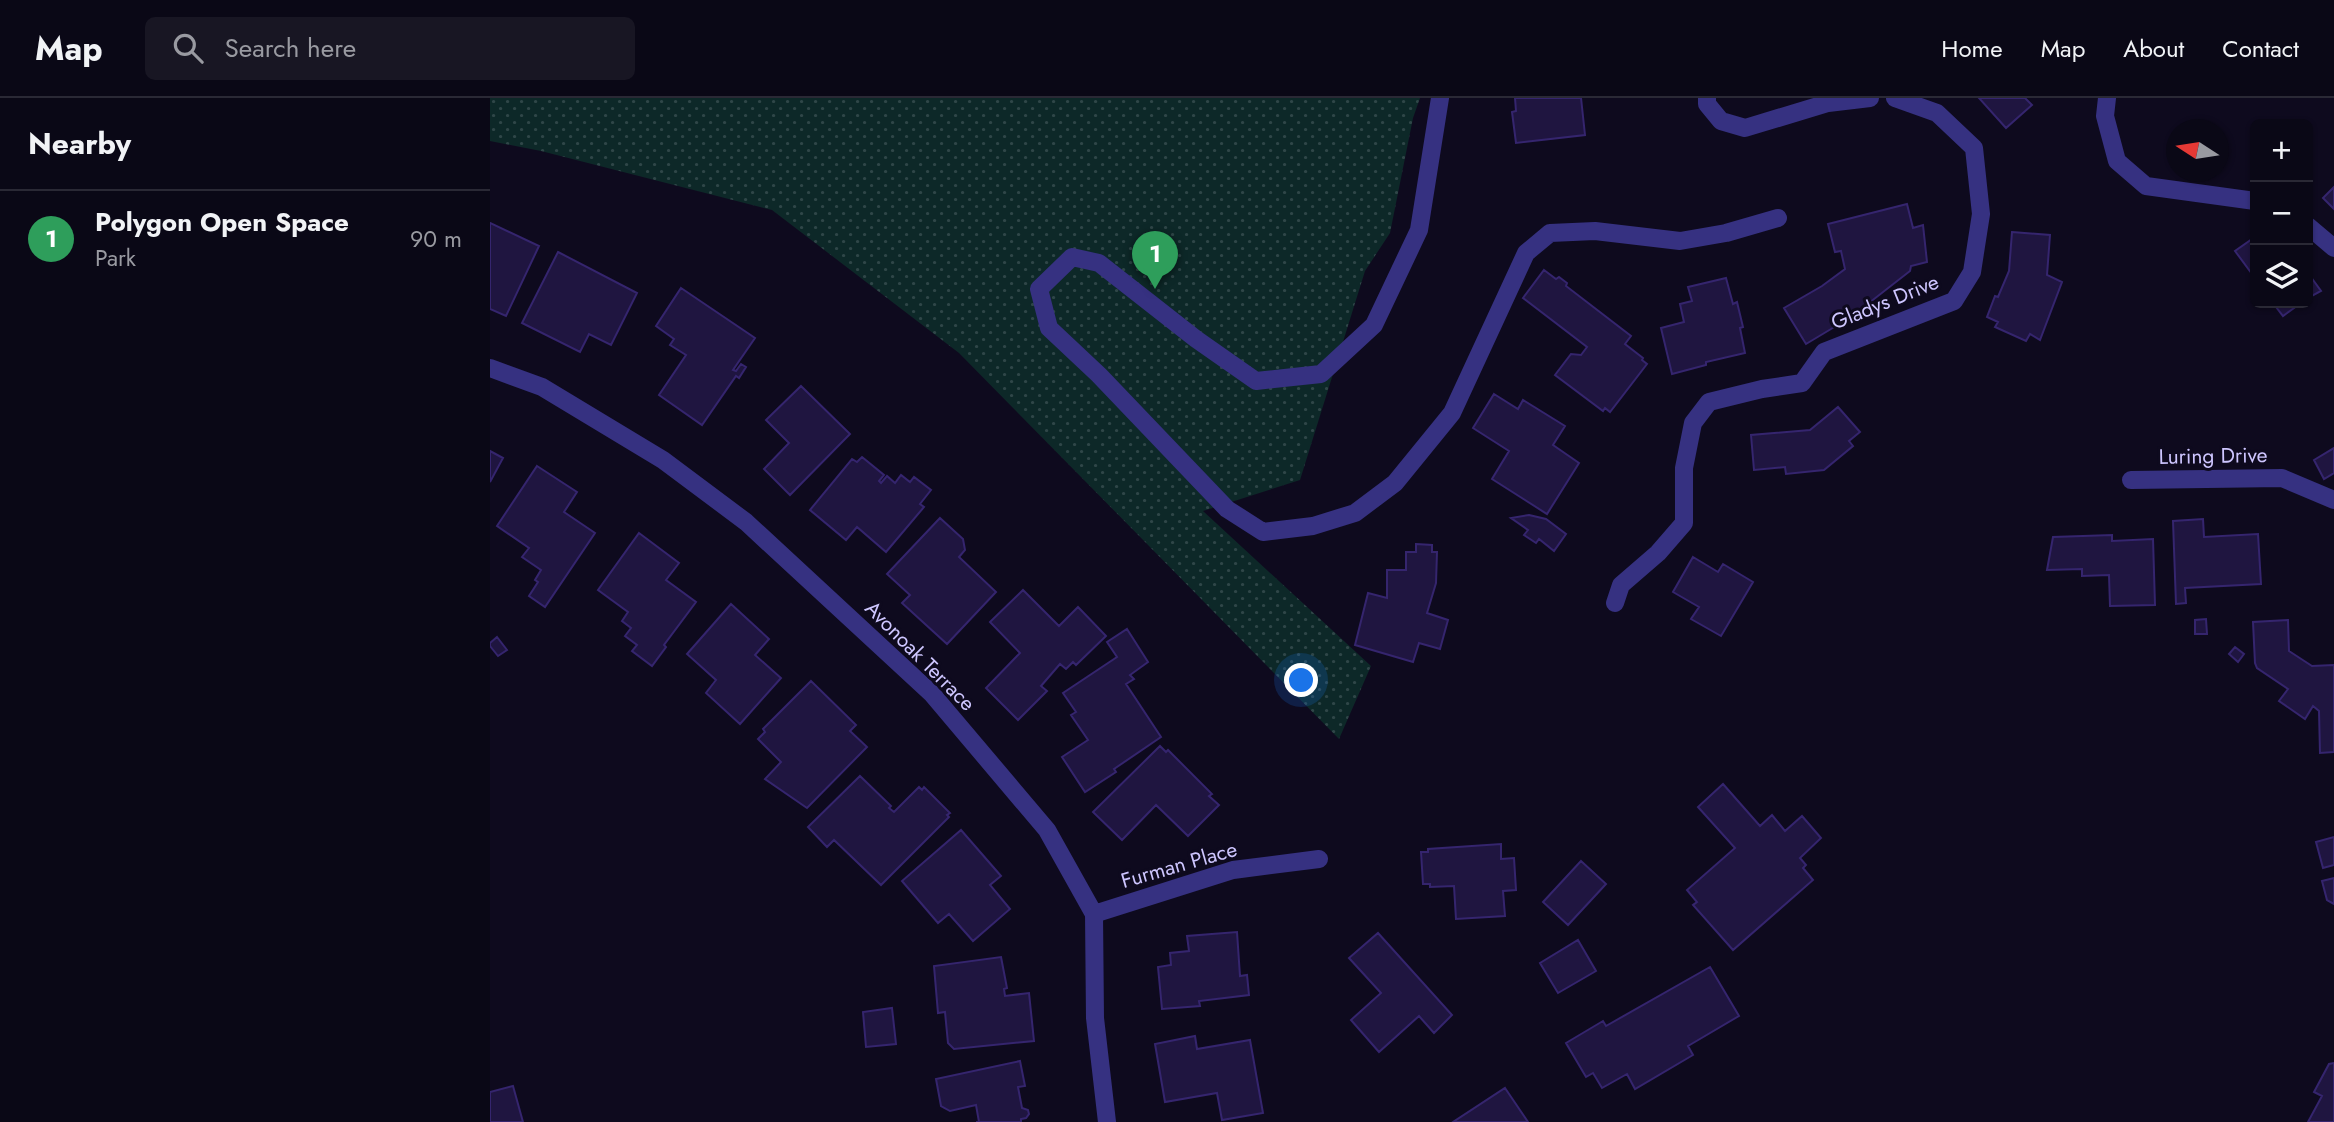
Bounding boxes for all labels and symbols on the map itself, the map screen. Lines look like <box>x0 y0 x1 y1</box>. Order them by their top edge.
north arrow <box>2166 119 2229 182</box>
pin: 1 <box>1132 231 1178 289</box>
street label: Gladys Drive <box>1827 267 1944 337</box>
street label: Luring Drive <box>2158 440 2268 472</box>
street label: Avonoak Terrace <box>858 594 982 718</box>
your location <box>1284 663 1318 697</box>
street label: Furman Place <box>1117 834 1241 896</box>

